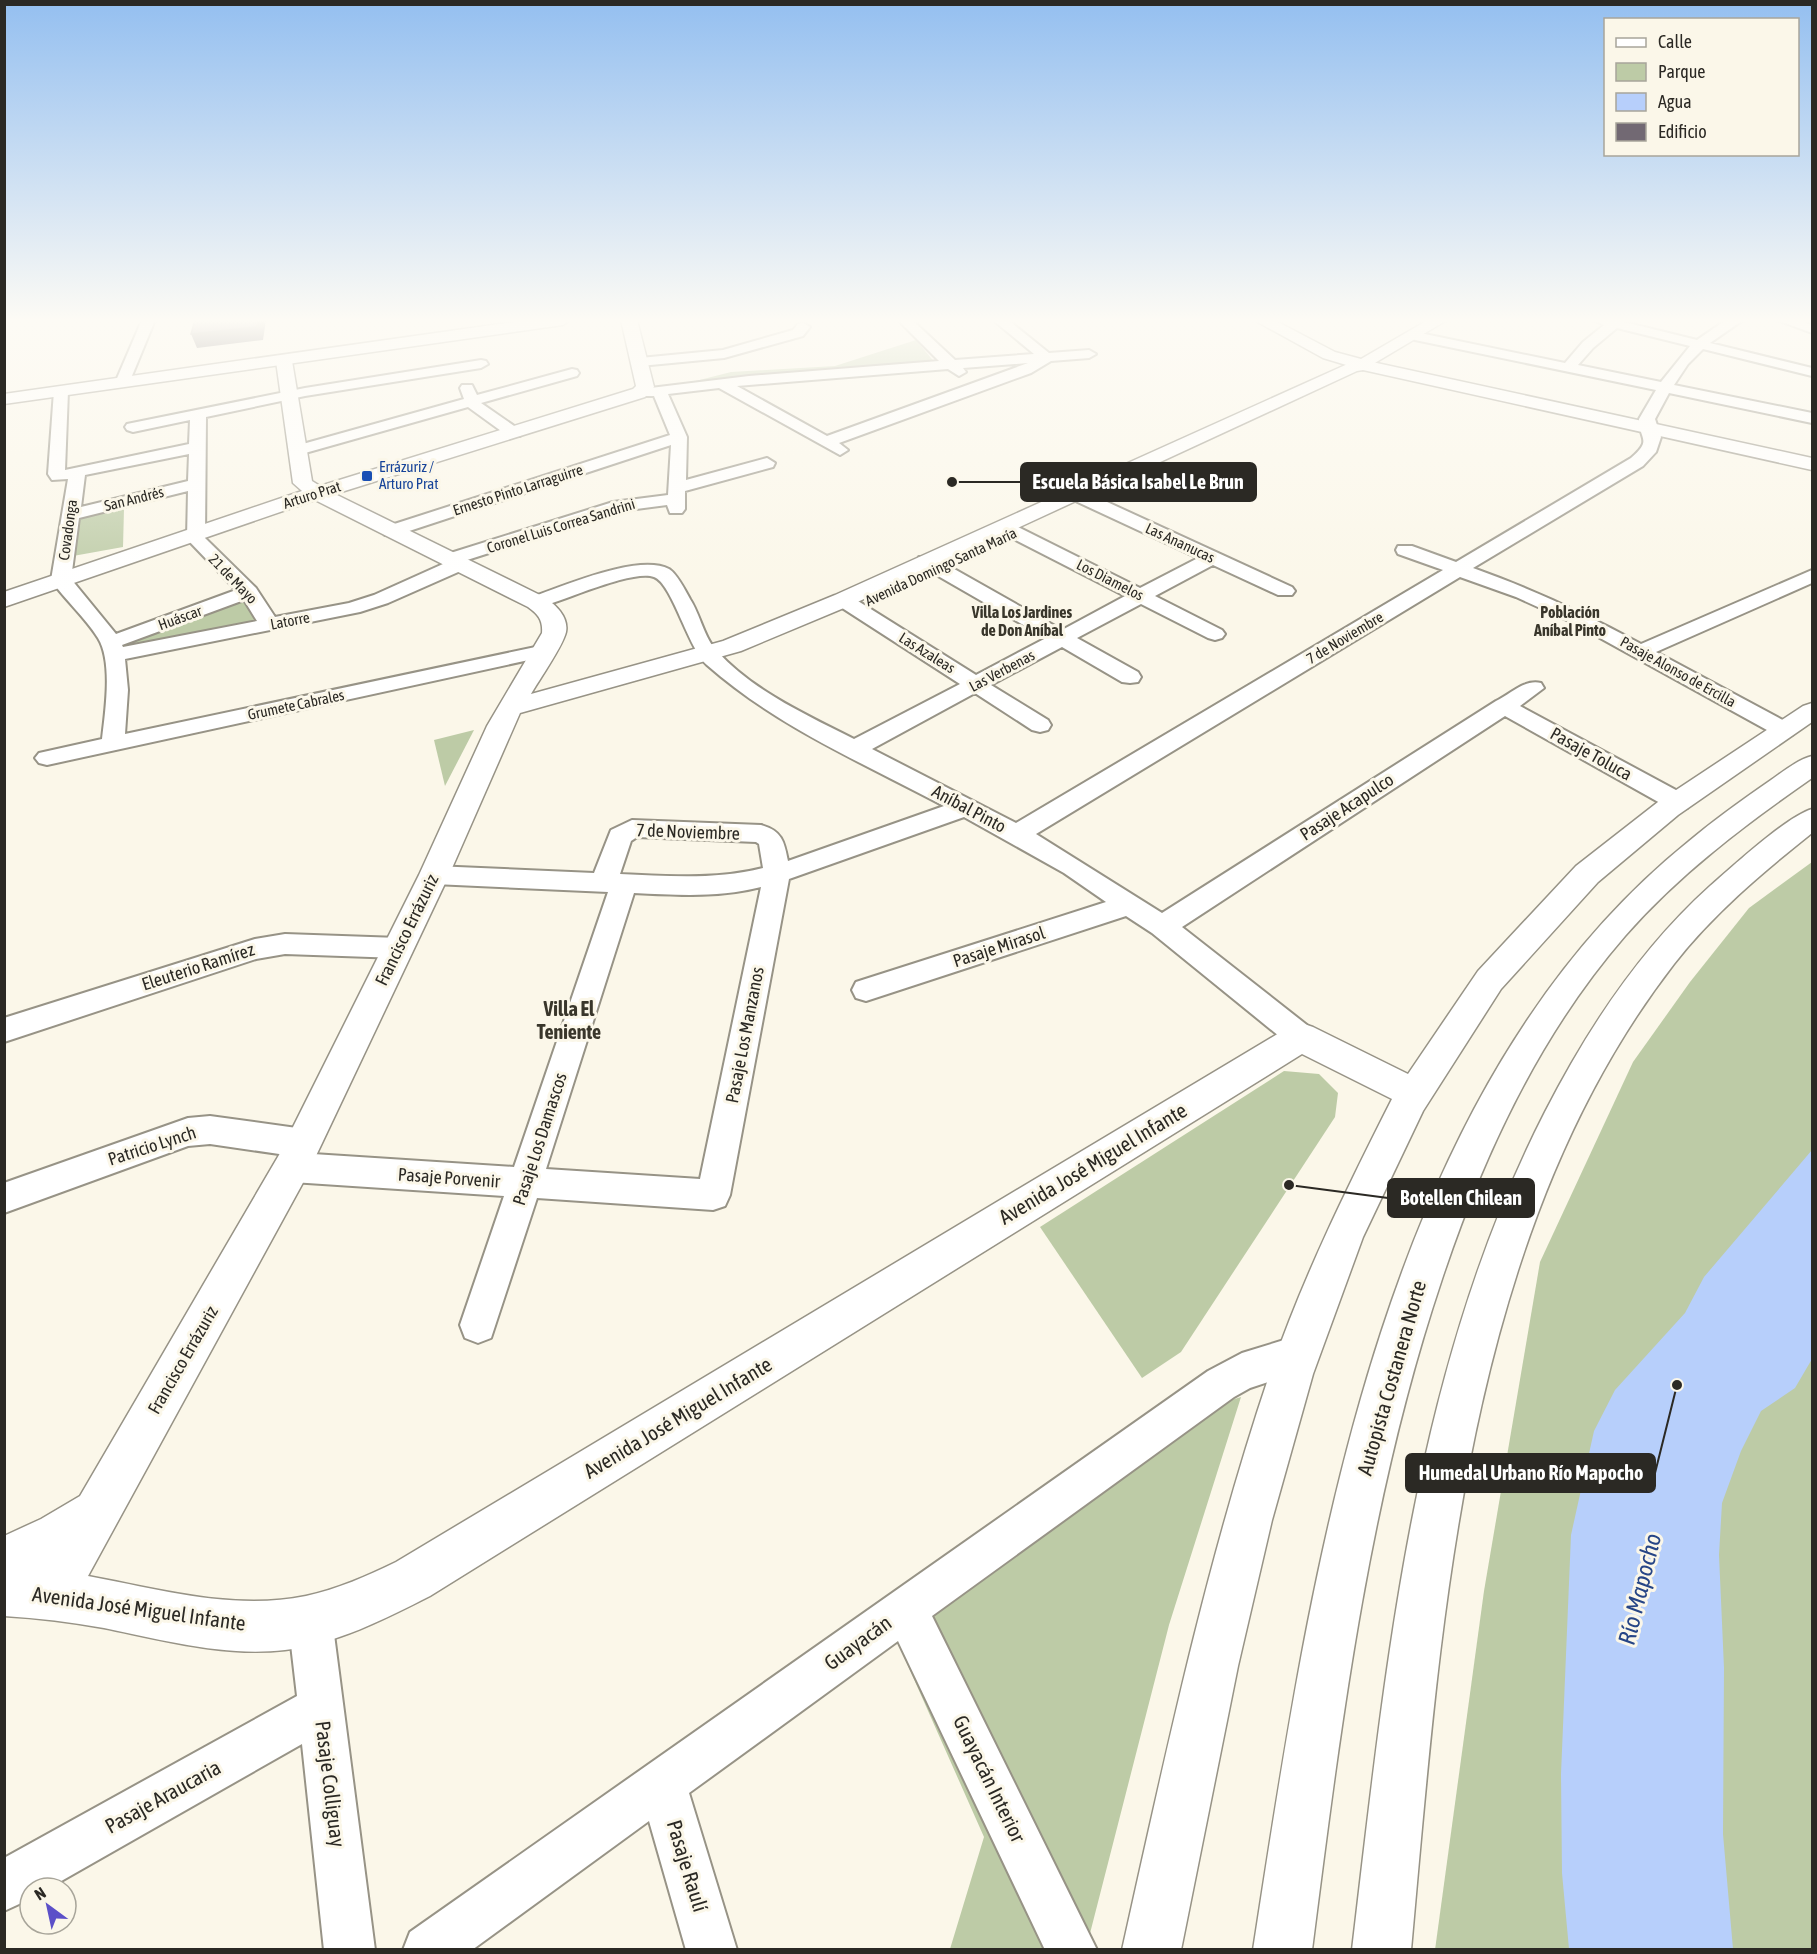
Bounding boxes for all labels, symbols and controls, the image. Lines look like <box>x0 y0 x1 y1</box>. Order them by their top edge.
legend <box>1604 18 1799 156</box>
text: Calle <box>1658 31 1692 52</box>
text: Parque <box>1658 61 1706 82</box>
text: Agua <box>1658 91 1692 112</box>
text: Edificio <box>1658 121 1707 142</box>
place label: Errázuriz / Arturo Prat <box>379 458 439 492</box>
street label: Ernesto Pinto Larraguirre <box>451 460 585 519</box>
callout: Escuela Básica Isabel Le Brun <box>1021 463 1256 501</box>
marker: Errázuriz / Arturo Prat <box>360 469 374 483</box>
text: Escuela Básica Isabel Le Brun <box>1032 470 1244 493</box>
street label: Arturo Prat <box>281 477 343 512</box>
street label: San Andrés <box>102 483 165 514</box>
street label: Coronel Luis Correa Sandrini <box>485 495 637 556</box>
street label: Covadonga <box>55 498 80 561</box>
street label: Las Ananucas <box>1143 519 1217 566</box>
street label: Avenida Domingo Santa María <box>862 524 1019 609</box>
street label: 21 de Mayo <box>206 550 261 607</box>
street label: Los Diamelos <box>1074 555 1147 604</box>
street label: Huáscar <box>156 602 205 633</box>
district label: Villa Los Jardines de Don Aníbal <box>971 603 1073 639</box>
district label: Población Aníbal Pinto <box>1533 603 1606 639</box>
street label: Latorre <box>269 608 311 633</box>
street label: 7 de Noviembre <box>1303 608 1386 667</box>
street label: Las Azaleas <box>896 629 958 676</box>
street label: Pasaje Alonso de Ercilla <box>1618 633 1739 710</box>
street label: Las Verbenas <box>966 646 1037 695</box>
street label: Grumete Cabrales <box>246 686 346 723</box>
street label: Pasaje Toluca <box>1547 723 1636 785</box>
street label: Pasaje Acapulco <box>1296 769 1397 845</box>
street label: Aníbal Pinto <box>929 780 1010 837</box>
street label: 7 de Noviembre <box>636 819 740 844</box>
street label: Francisco Errázuriz <box>371 870 443 989</box>
street label: Pasaje Mirasol <box>950 922 1048 971</box>
street label: Eleuterio Ramírez <box>139 938 257 995</box>
street label: Pasaje Los Manzanos <box>721 965 768 1105</box>
district label: Villa El Teniente <box>537 997 601 1043</box>
street label: Pasaje Los Damascos <box>508 1070 571 1208</box>
street label: Avenida José Miguel Infante <box>994 1097 1191 1229</box>
street label: Patricio Lynch <box>105 1121 198 1170</box>
street label: Pasaje Porvenir <box>397 1163 501 1192</box>
callout: Botellen Chilean <box>1388 1179 1534 1217</box>
text: Botellen Chilean <box>1400 1186 1522 1209</box>
street label: Autopista Costanera Norte <box>1352 1278 1430 1478</box>
street label: Francisco Errázuriz <box>143 1302 222 1417</box>
street label: Avenida José Miguel Infante <box>579 1351 776 1483</box>
callout: Humedal Urbano Río Mapocho <box>1406 1454 1655 1492</box>
text: Humedal Urbano Río Mapocho <box>1419 1461 1643 1484</box>
water label: Río Mapocho <box>1613 1530 1666 1647</box>
street label: Avenida José Miguel Infante <box>31 1581 247 1635</box>
street label: Guayacán <box>819 1610 896 1675</box>
street label: Guayacán Interior <box>949 1711 1031 1846</box>
street label: Pasaje Colliguay <box>311 1719 351 1849</box>
street label: Pasaje Araucaria <box>101 1755 224 1838</box>
street label: Pasaje Raulí <box>663 1817 713 1915</box>
north arrow <box>18 1876 78 1936</box>
text: N <box>31 1883 49 1904</box>

